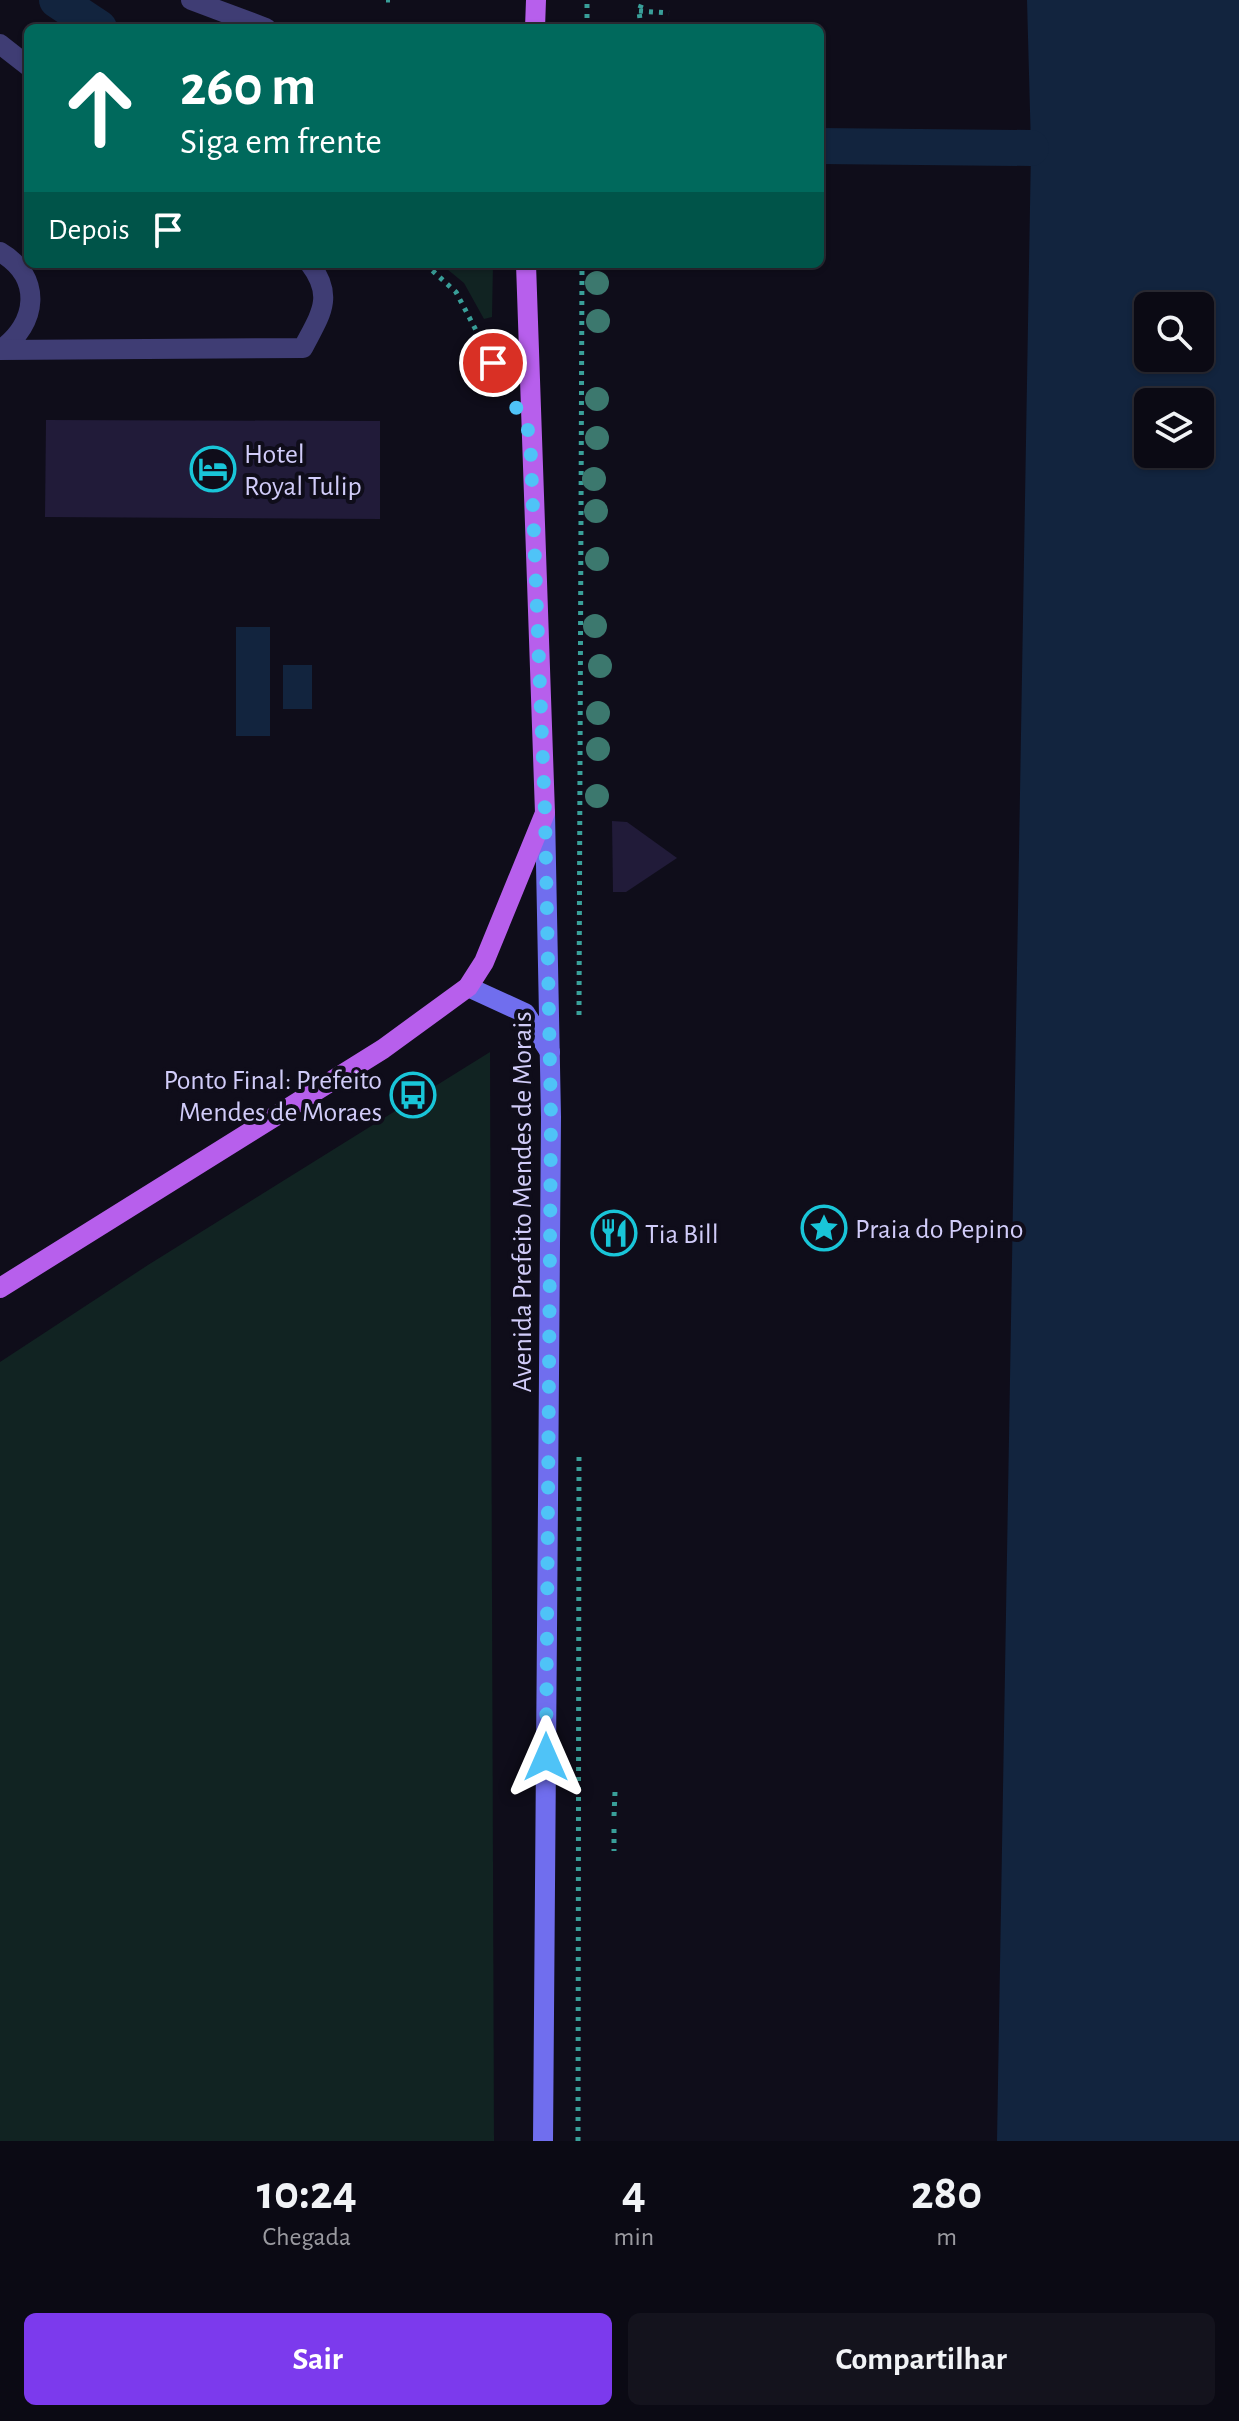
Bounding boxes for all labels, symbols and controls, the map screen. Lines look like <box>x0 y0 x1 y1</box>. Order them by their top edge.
icon: ahead <box>48 56 152 160</box>
text: 260 m <box>180 59 316 115</box>
text: Siga em frente <box>180 124 382 160</box>
icon: arrive <box>146 208 190 252</box>
text: Depois <box>48 215 130 245</box>
map controls <box>1134 292 1214 468</box>
button: search <box>1134 292 1214 372</box>
pin <box>459 329 527 397</box>
icon: arrive <box>471 341 515 385</box>
button: layers <box>1134 388 1214 468</box>
place label: Hotel Royal Tulip <box>244 441 362 501</box>
hotel icon: Hotel Royal Tulip <box>189 445 237 493</box>
street label: Avenida Prefeito Mendes de Morais <box>509 1011 537 1393</box>
place label: Ponto Final: Prefeito Mendes de Moraes <box>163 1067 382 1127</box>
bus stop icon: Ponto Final: Prefeito Mendes de Moraes <box>389 1071 437 1119</box>
place icon: Praia do Pepino <box>800 1204 848 1252</box>
restaurant icon: Tia Bill <box>590 1209 638 1257</box>
place label: Praia do Pepino <box>855 1216 1024 1244</box>
place label: Tia Bill <box>645 1221 719 1249</box>
position arrow <box>504 1715 588 1799</box>
text: 10:24 <box>257 2170 357 2218</box>
text: 4 <box>622 2170 646 2218</box>
text: 280 <box>911 2170 982 2218</box>
text: Chegada <box>263 2224 351 2250</box>
text: min <box>614 2224 654 2250</box>
text: m <box>936 2224 957 2250</box>
button: Sair <box>24 2313 612 2405</box>
button: Compartilhar <box>628 2313 1215 2405</box>

